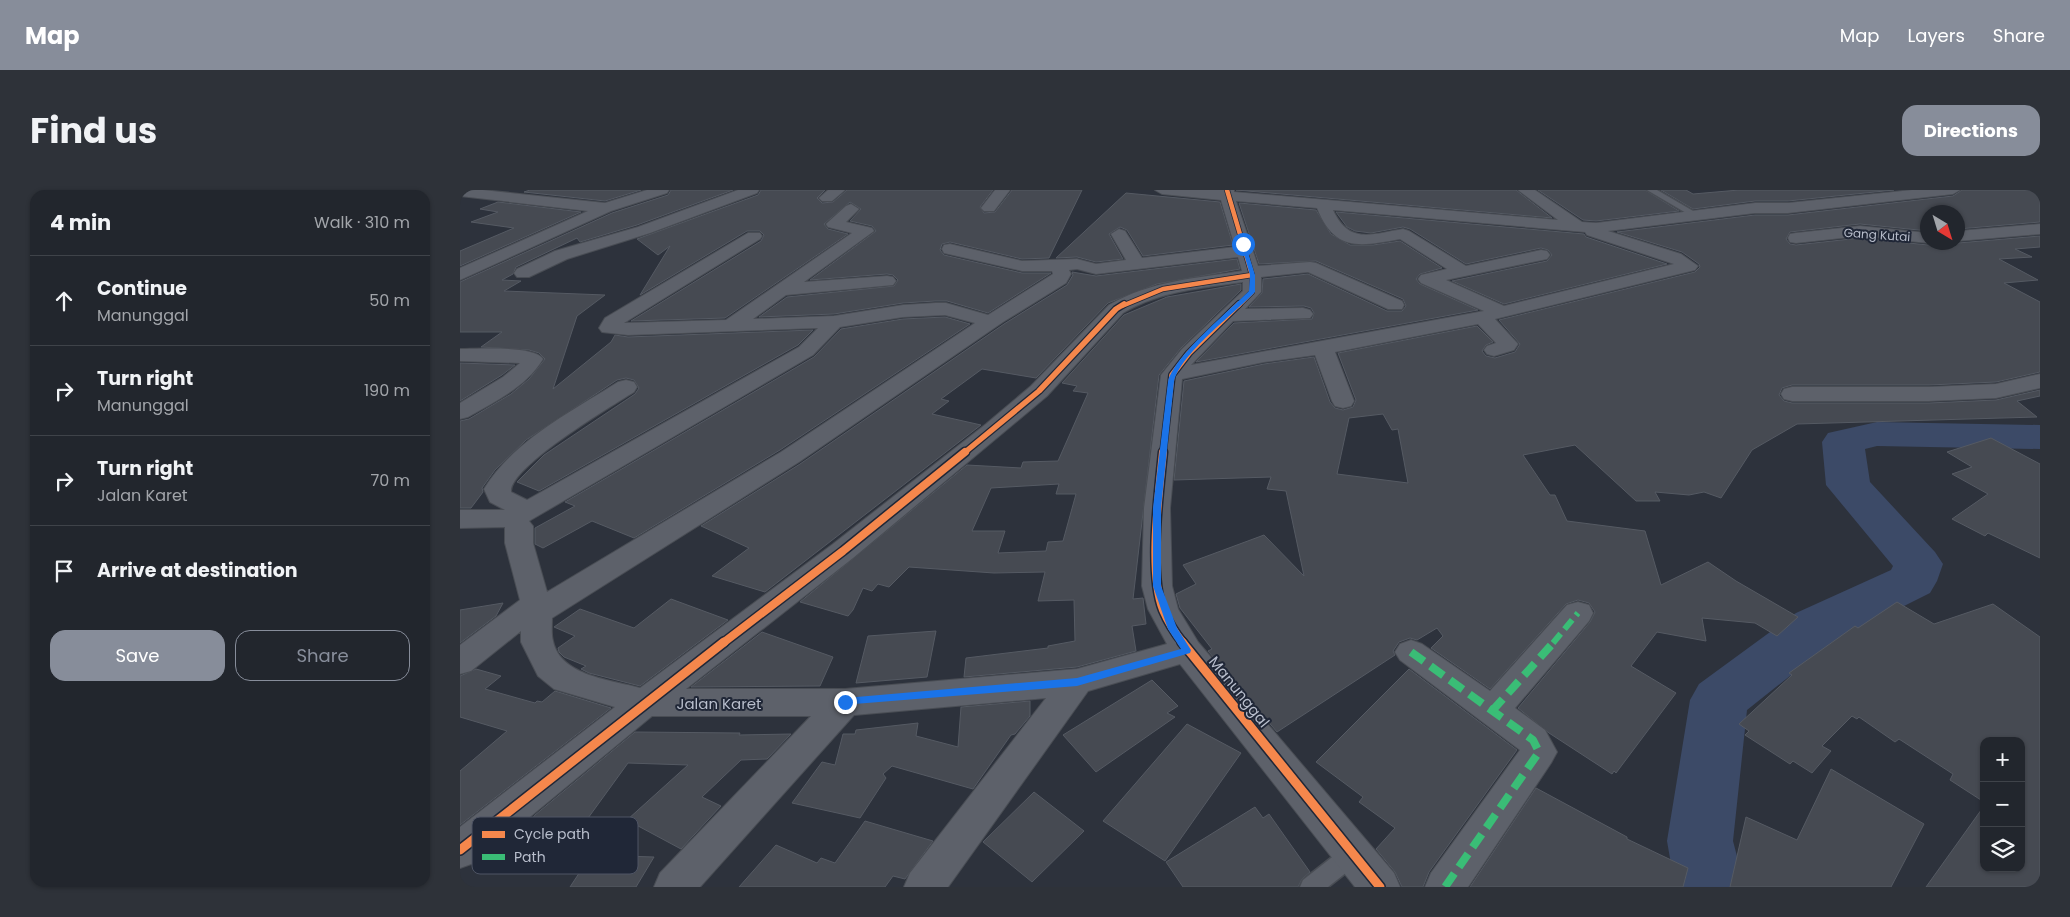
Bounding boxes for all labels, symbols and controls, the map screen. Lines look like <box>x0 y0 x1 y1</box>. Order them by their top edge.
text: Map <box>25 19 80 52</box>
text: Map <box>1840 23 1880 48</box>
text: Layers <box>1908 23 1965 48</box>
text: Share <box>1993 23 2045 48</box>
button: Directions <box>1902 105 2040 156</box>
text: Find us <box>30 106 157 155</box>
north arrow <box>1920 205 1965 250</box>
text: 4 min <box>50 208 111 237</box>
text: Walk · 310 m <box>314 211 410 234</box>
street label: Gang Kutai <box>1843 224 1911 245</box>
route start <box>1232 233 1255 256</box>
text: Continue <box>97 275 187 302</box>
icon: ahead <box>50 287 78 315</box>
text: 50 m <box>369 289 410 312</box>
text: Manunggal <box>97 304 189 327</box>
text: Turn right <box>97 365 193 392</box>
icon: right <box>50 377 78 405</box>
text: 190 m <box>364 379 410 402</box>
text: Manunggal <box>97 394 189 417</box>
text: Turn right <box>97 455 193 482</box>
icon: right <box>50 467 78 495</box>
text: 70 m <box>370 469 410 492</box>
text: Jalan Karet <box>97 484 188 507</box>
icon: arrive <box>50 557 78 585</box>
text: Arrive at destination <box>97 557 298 584</box>
button: Save <box>50 630 225 681</box>
button: Share <box>235 630 410 681</box>
street label: Manunggal <box>1204 652 1275 732</box>
route end <box>834 691 857 714</box>
street label: Jalan Karet <box>676 693 762 714</box>
map controls <box>1980 737 2025 872</box>
button: + <box>1980 737 2025 782</box>
button: − <box>1980 782 2025 827</box>
legend <box>472 817 638 874</box>
text: Cycle path <box>514 824 590 844</box>
button: layers <box>1980 827 2025 872</box>
text: Path <box>514 847 546 867</box>

